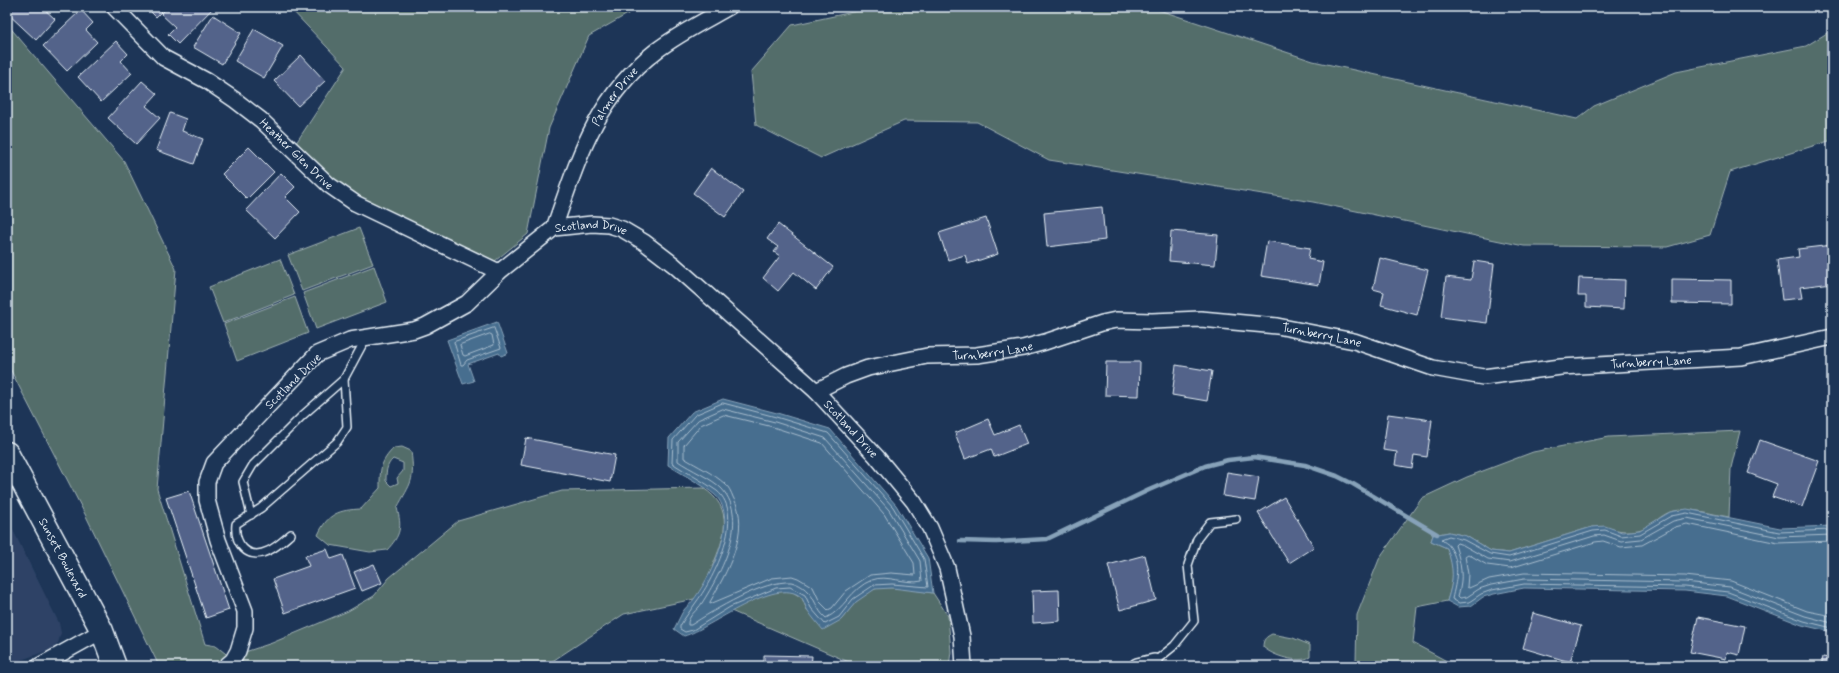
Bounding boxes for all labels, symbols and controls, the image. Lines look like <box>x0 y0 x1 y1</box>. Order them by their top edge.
street label: Palmer Drive <box>589 64 642 129</box>
street label: Heather Glen Drive <box>255 116 336 194</box>
street label: Scotland Drive <box>554 217 630 240</box>
street label: Turnberry Lane <box>1280 320 1364 352</box>
street label: Turnberry Lane <box>952 339 1035 364</box>
street label: Scotland Drive <box>262 350 325 413</box>
street label: Turnberry Lane <box>1610 353 1692 373</box>
street label: Scotland Drive <box>819 397 881 462</box>
street label: Sunset Boulevard <box>34 515 90 601</box>

